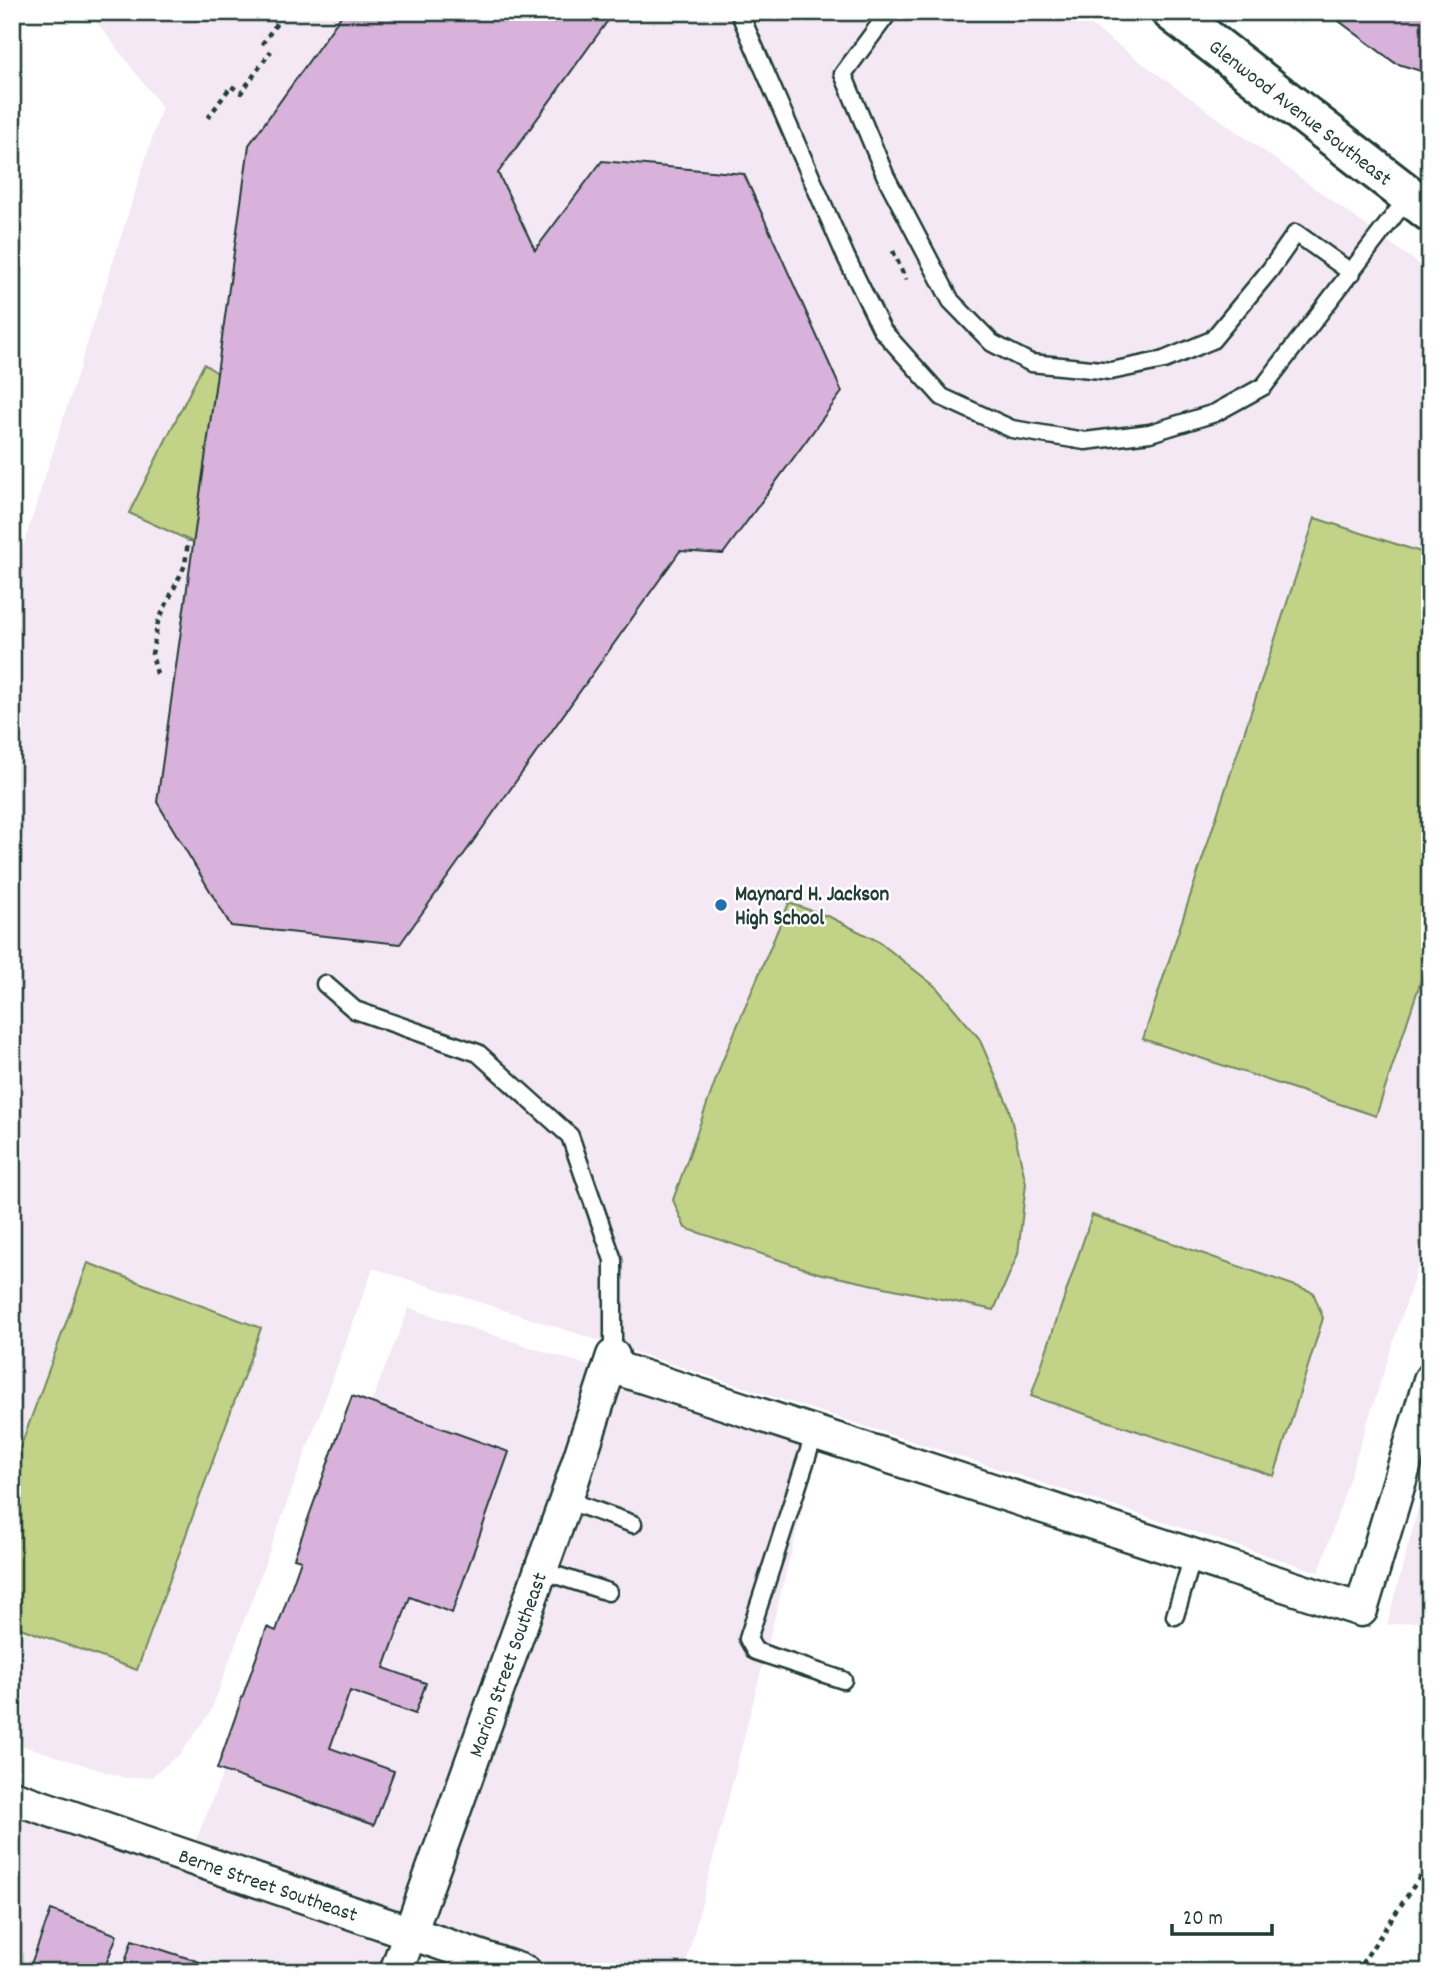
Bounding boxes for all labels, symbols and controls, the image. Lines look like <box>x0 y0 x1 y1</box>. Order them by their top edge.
street label: Glenwood Avenue Southeast <box>1201 34 1397 195</box>
place label: Maynard H. Jackson High School <box>735 881 889 935</box>
marker: Maynard H. Jackson High School <box>713 897 729 913</box>
street label: Marion Street Southeast <box>463 1569 557 1762</box>
street label: Berne Street Southeast <box>174 1843 361 1932</box>
scale bar <box>1172 1893 1272 1937</box>
text: 20 m <box>1183 1905 1223 1935</box>

